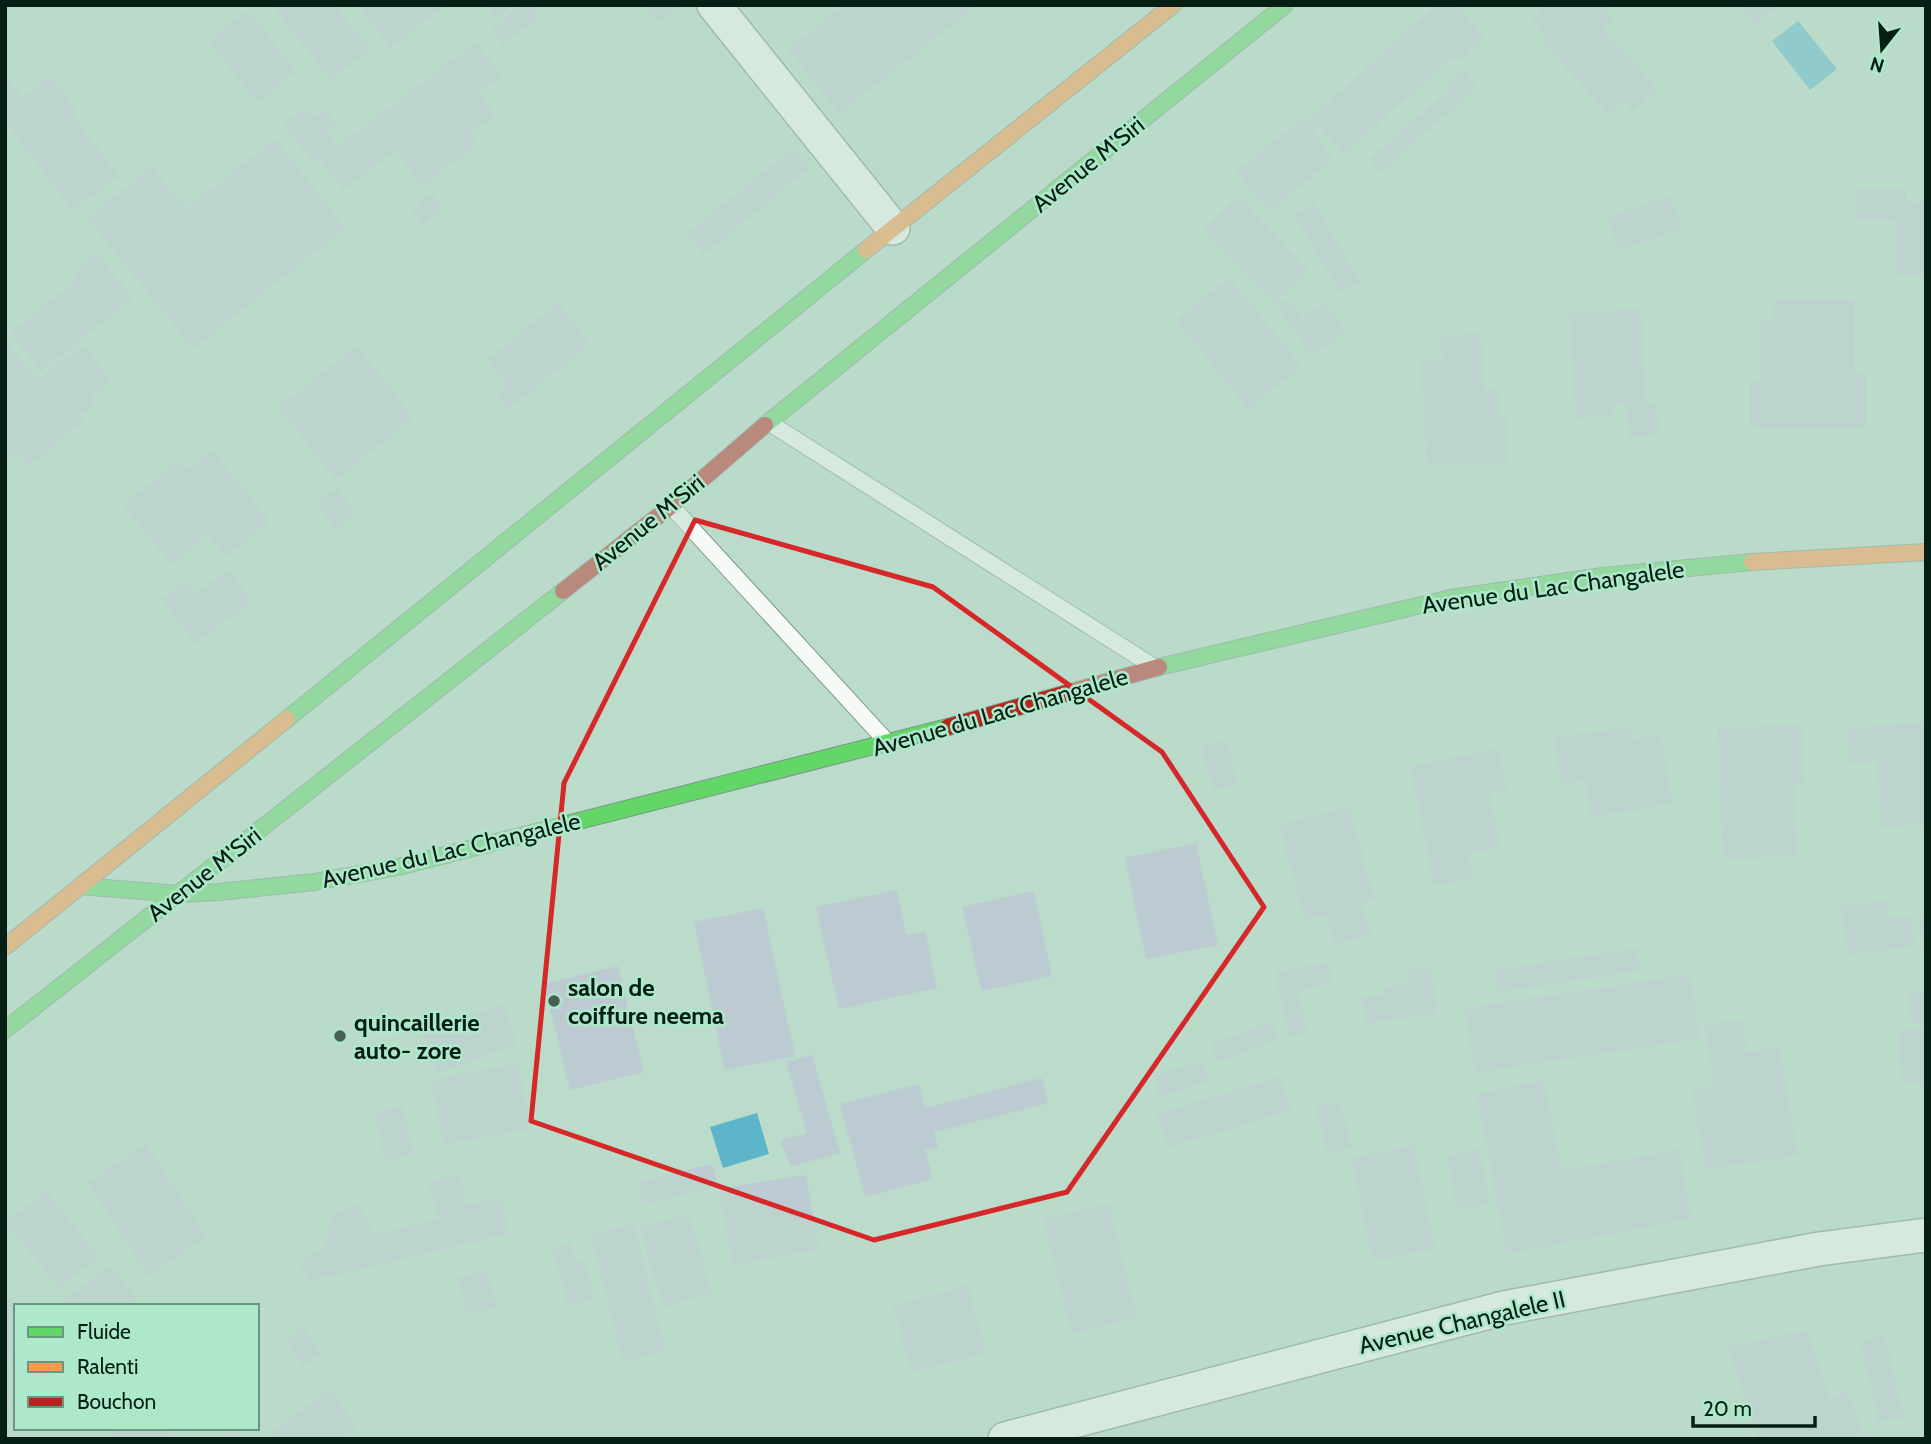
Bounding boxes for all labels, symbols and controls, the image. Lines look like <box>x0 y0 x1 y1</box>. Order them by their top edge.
north arrow <box>1847 14 1917 84</box>
text: N <box>1867 52 1887 78</box>
street label: Avenue M'Siri <box>1026 110 1150 218</box>
street label: Avenue M'Siri <box>586 468 710 576</box>
street label: Avenue du Lac Changalele <box>1420 554 1686 620</box>
street label: Avenue du Lac Changalele <box>869 662 1131 762</box>
street label: Avenue du Lac Changalele <box>319 806 583 894</box>
street label: Avenue M'Siri <box>141 821 267 927</box>
place label: salon de coiffure neema <box>568 973 724 1030</box>
marker: salon de coiffure neema <box>546 993 562 1009</box>
place label: quincaillerie auto- zore <box>354 1008 480 1065</box>
marker: quincaillerie auto- zore <box>332 1028 348 1044</box>
street label: Avenue Changalele II <box>1356 1284 1568 1360</box>
legend <box>14 1304 259 1430</box>
text: Fluide <box>77 1319 131 1344</box>
text: Ralenti <box>77 1354 138 1379</box>
scale bar <box>1693 1384 1815 1428</box>
text: Bouchon <box>77 1389 156 1414</box>
text: 20 m <box>1703 1396 1752 1421</box>

